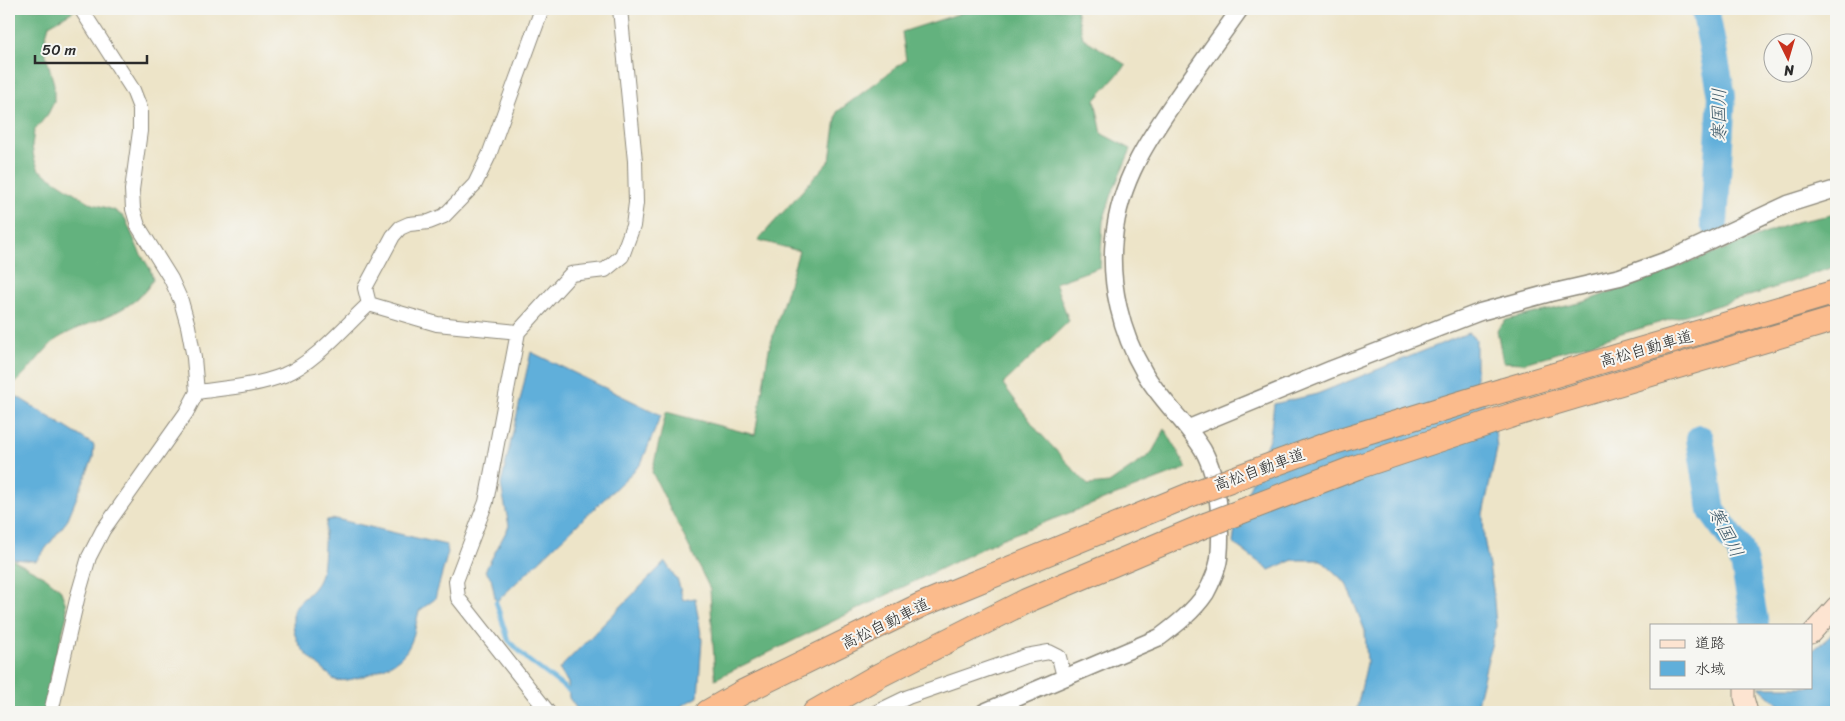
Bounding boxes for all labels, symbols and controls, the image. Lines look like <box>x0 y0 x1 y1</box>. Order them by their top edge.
scale bar <box>35 32 148 64</box>
north arrow <box>1762 32 1812 82</box>
text: 50 m <box>42 37 77 63</box>
text: N <box>1783 57 1796 83</box>
water label: 寒国川 <box>1703 88 1735 142</box>
street label: 高松自動車道 <box>1596 321 1696 376</box>
street label: 高松自動車道 <box>1209 439 1309 500</box>
water label: 寒国川 <box>1699 501 1753 563</box>
street label: 高松自動車道 <box>836 589 935 658</box>
legend <box>1650 624 1812 688</box>
text: 道路 <box>1695 630 1725 656</box>
text: 水域 <box>1695 656 1725 682</box>

